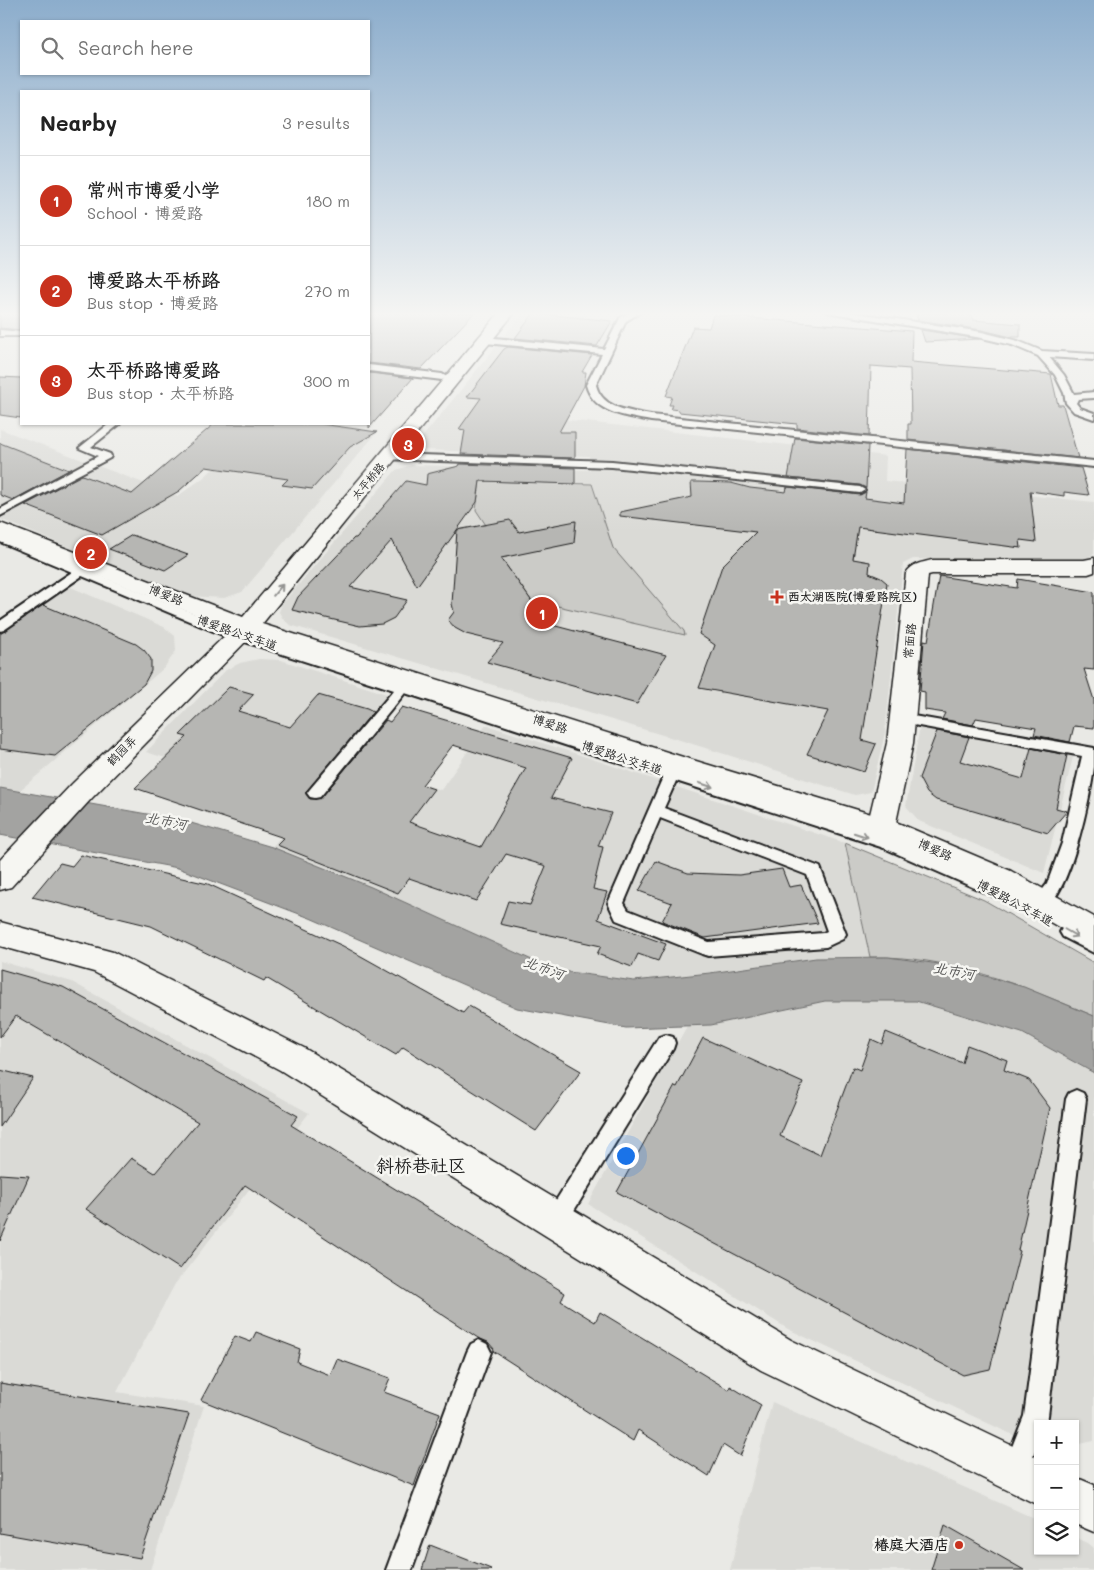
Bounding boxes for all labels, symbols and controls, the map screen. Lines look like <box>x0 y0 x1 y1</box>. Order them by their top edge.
search box <box>20 20 370 75</box>
icon: search <box>38 34 66 62</box>
text: Search here <box>78 35 194 60</box>
text: Nearby <box>40 109 117 136</box>
text: 3 results <box>282 112 350 133</box>
text: 常州市博爱小学 <box>87 177 220 202</box>
text: 1 <box>52 190 60 211</box>
text: 180 m <box>305 190 350 211</box>
text: School · 博爱路 <box>87 202 203 223</box>
text: 博爱路太平桥路 <box>87 267 220 292</box>
text: 2 <box>52 280 60 301</box>
text: 270 m <box>304 280 350 301</box>
text: Bus stop · 博爱路 <box>87 292 218 313</box>
text: 太平桥路博爱路 <box>87 357 220 382</box>
text: 3 <box>51 370 61 391</box>
text: 300 m <box>303 370 350 391</box>
text: Bus stop · 太平桥路 <box>87 382 234 403</box>
pin: 3 <box>392 425 424 463</box>
street label: 太平桥路 <box>348 459 388 502</box>
pin: 2 <box>75 534 107 572</box>
street label: 博爱路 <box>147 580 186 608</box>
one-way arrow <box>272 584 283 597</box>
place label: 西太湖医院(博爱路院区) <box>788 588 917 604</box>
marker: 西太湖医院(博爱路院区) <box>770 590 784 604</box>
pin: 1 <box>526 594 558 632</box>
street label: 博爱路公交车道 <box>195 611 280 653</box>
street label: 常面路 <box>899 622 919 660</box>
street label: 博爱路 <box>531 710 570 736</box>
street label: 鹤园弄 <box>103 732 140 769</box>
street label: 博爱路公交车道 <box>580 736 665 778</box>
one-way arrow <box>698 781 714 790</box>
water label: 北市河 <box>144 807 190 834</box>
one-way arrow <box>852 831 868 840</box>
street label: 博爱路 <box>916 834 955 864</box>
street label: 博爱路公交车道 <box>975 875 1056 929</box>
one-way arrow <box>1063 929 1078 938</box>
water label: 北市河 <box>521 951 569 984</box>
water label: 北市河 <box>932 958 978 984</box>
your location <box>613 1143 639 1169</box>
district label: 斜桥巷社区 <box>376 1153 466 1177</box>
map controls <box>1034 1420 1079 1555</box>
button: + <box>1034 1420 1079 1465</box>
button: − <box>1034 1465 1079 1510</box>
button: layers <box>1034 1510 1079 1555</box>
place label: 椿庭大酒店 <box>874 1534 949 1554</box>
marker: 椿庭大酒店 <box>953 1539 965 1551</box>

